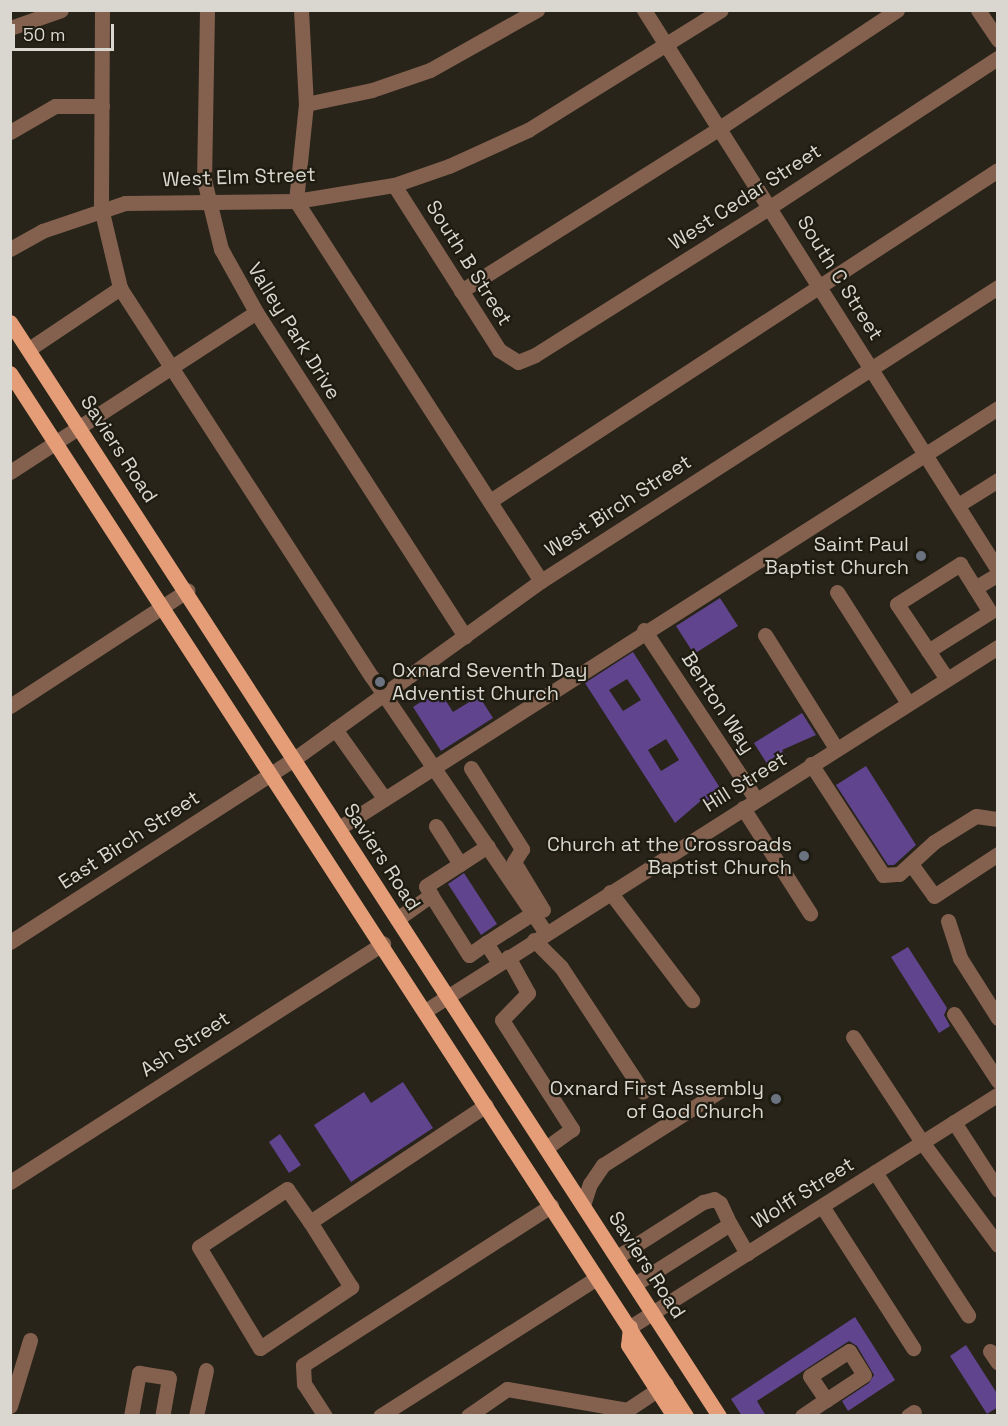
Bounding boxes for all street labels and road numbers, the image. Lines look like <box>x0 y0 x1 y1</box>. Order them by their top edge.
street label: West Cedar Street <box>664 139 826 255</box>
street label: West Elm Street <box>162 162 316 192</box>
street label: South B Street <box>421 196 517 330</box>
street label: South C Street <box>792 211 888 345</box>
street label: Valley Park Drive <box>242 258 346 404</box>
street label: Saviers Road <box>75 391 163 507</box>
street label: West Birch Street <box>540 450 696 562</box>
street label: Benton Way <box>676 648 760 758</box>
street label: Hill Street <box>699 747 791 817</box>
street label: East Birch Street <box>54 786 204 894</box>
street label: Saviers Road <box>338 799 426 915</box>
street label: Ash Street <box>136 1006 234 1082</box>
street label: Wolff Street <box>747 1152 859 1234</box>
street label: Saviers Road <box>603 1207 691 1323</box>

